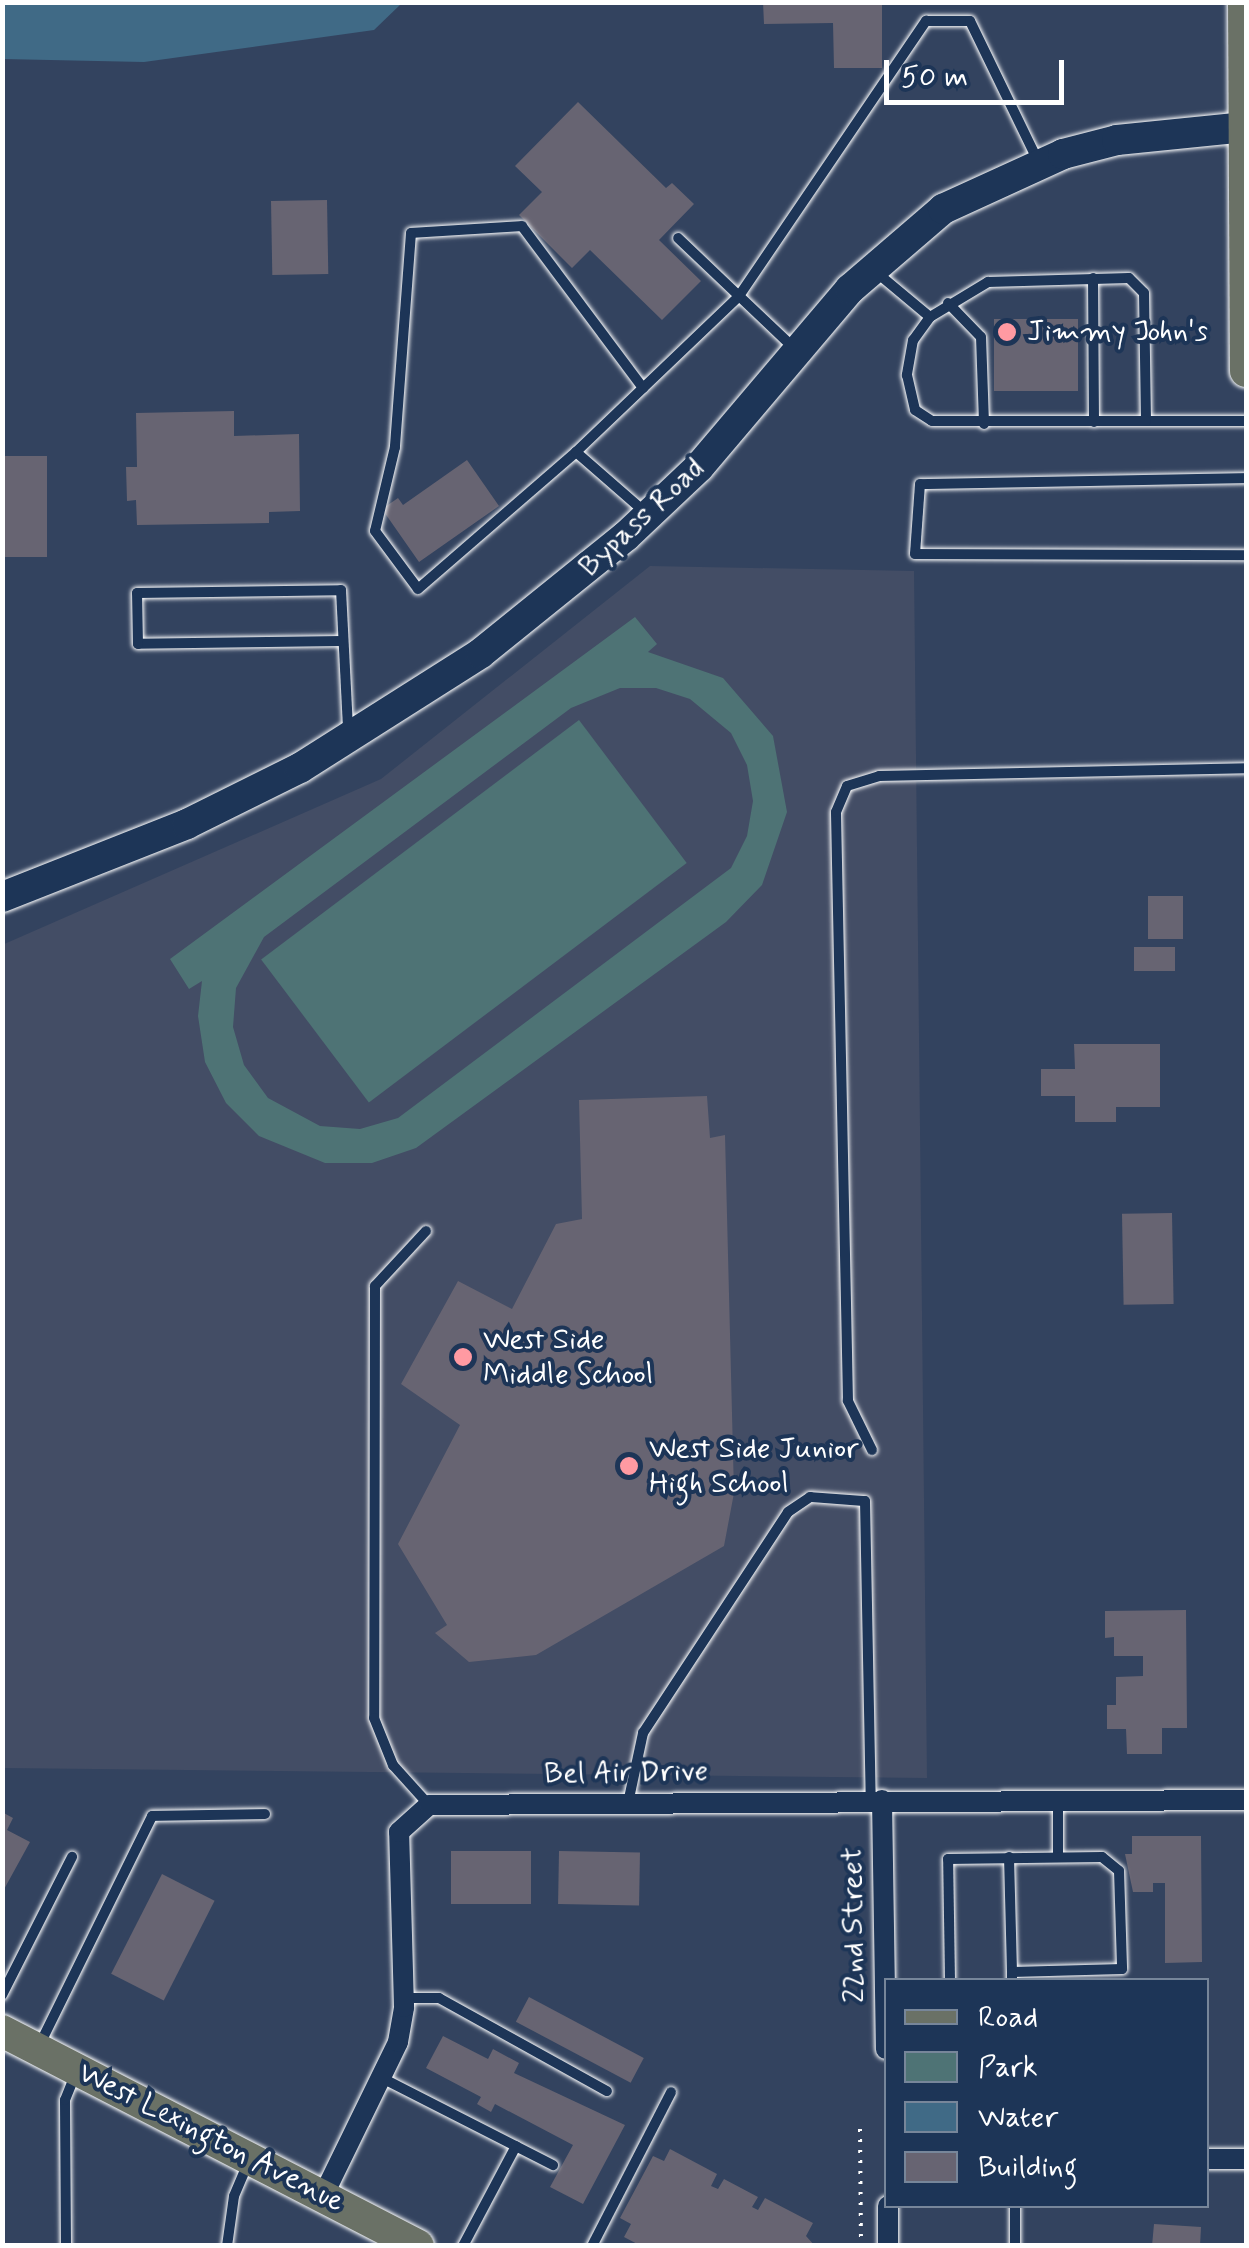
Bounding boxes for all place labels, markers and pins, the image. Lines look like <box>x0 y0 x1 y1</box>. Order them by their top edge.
place label: Jimmy John's <box>1027 314 1221 350</box>
marker: Jimmy John's <box>996 321 1018 343</box>
place label: West Side Middle School <box>483 1322 655 1392</box>
marker: West Side Middle School <box>452 1346 474 1368</box>
place label: West Side Junior High School <box>649 1431 860 1502</box>
marker: West Side Junior High School <box>618 1455 640 1477</box>

